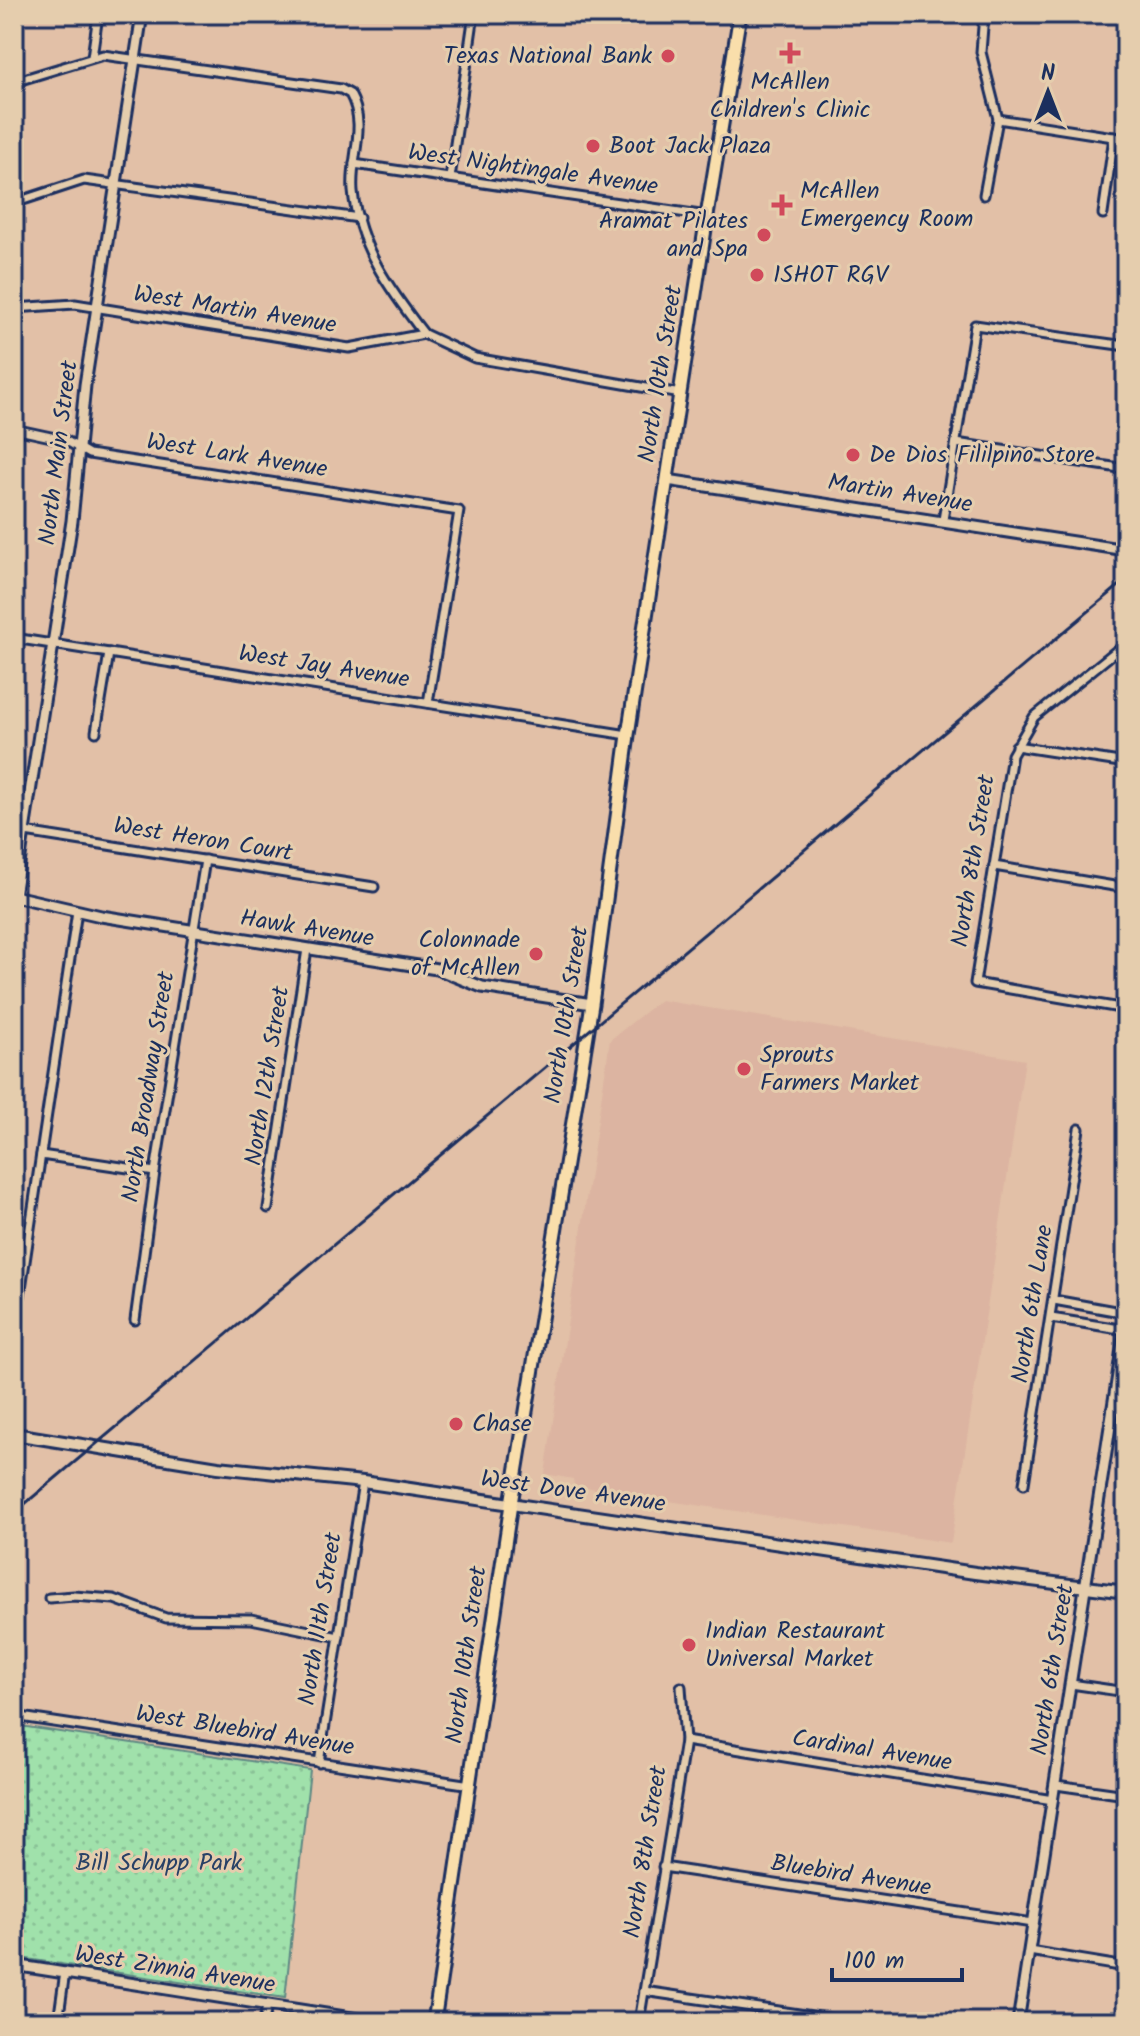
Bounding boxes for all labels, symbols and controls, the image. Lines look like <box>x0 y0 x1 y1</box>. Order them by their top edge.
place label: Texas National Bank <box>443 37 653 76</box>
marker: McAllen Children's Clinic <box>779 42 801 64</box>
marker: Texas National Bank <box>659 47 677 65</box>
north arrow <box>1008 52 1088 132</box>
text: N <box>1041 57 1055 92</box>
place label: McAllen Children's Clinic <box>710 63 870 130</box>
place label: Boot Jack Plaza <box>609 127 771 166</box>
street label: West Nightingale Avenue <box>405 133 661 207</box>
marker: Boot Jack Plaza <box>584 137 602 155</box>
place label: McAllen Emergency Room <box>800 172 973 239</box>
marker: McAllen Emergency Room <box>771 194 793 216</box>
place label: Aramat Pilates and Spa <box>599 202 748 269</box>
marker: Aramat Pilates and Spa <box>755 226 773 244</box>
place label: 1SHOT RGV <box>773 256 890 295</box>
marker: 1SHOT RGV <box>748 266 766 284</box>
street label: West Martin Avenue <box>131 275 339 345</box>
street label: North 10th Street <box>628 282 694 465</box>
street label: North Main Street <box>28 358 90 548</box>
street label: West Lark Avenue <box>144 422 330 490</box>
place label: De Dios Fililpino Store <box>869 436 1095 475</box>
marker: De Dios Fililpino Store <box>844 446 862 464</box>
street label: Martin Avenue <box>825 463 975 525</box>
street label: West Jay Avenue <box>236 634 413 700</box>
street label: North 8th Street <box>941 771 1007 950</box>
street label: West Heron Court <box>111 807 296 874</box>
street label: Hawk Avenue <box>237 899 377 959</box>
place label: Colonnade of McAllen <box>411 921 520 988</box>
street label: North 10th Street <box>534 923 600 1106</box>
marker: Colonnade of McAllen <box>527 945 545 963</box>
street label: North Broadway Street <box>111 968 187 1205</box>
street label: North 12th Street <box>235 983 302 1168</box>
place label: Sprouts Farmers Market <box>760 1036 920 1103</box>
marker: Sprouts Farmers Market <box>735 1060 753 1078</box>
street label: North 6th Lane <box>1001 1222 1065 1386</box>
place label: Chase <box>472 1405 532 1444</box>
marker: Chase <box>447 1415 465 1433</box>
street label: West Dove Avenue <box>478 1460 668 1524</box>
street label: North 11th Street <box>288 1529 354 1708</box>
street label: North 10th Street <box>435 1563 499 1746</box>
street label: North 6th Street <box>1020 1581 1086 1758</box>
place label: Indian Restaurant Universal Market <box>705 1612 886 1679</box>
marker: Indian Restaurant Universal Market <box>680 1636 698 1654</box>
street label: West Bluebird Avenue <box>133 1694 357 1768</box>
street label: Cardinal Avenue <box>789 1719 955 1783</box>
street label: North 8th Street <box>613 1762 679 1941</box>
park label: Bill Schupp Park <box>76 1844 243 1883</box>
street label: Bluebird Avenue <box>768 1844 934 1908</box>
scale bar <box>832 1932 962 1982</box>
street label: West Zinnia Avenue <box>72 1935 278 2005</box>
text: 100 m <box>844 1942 904 1981</box>

